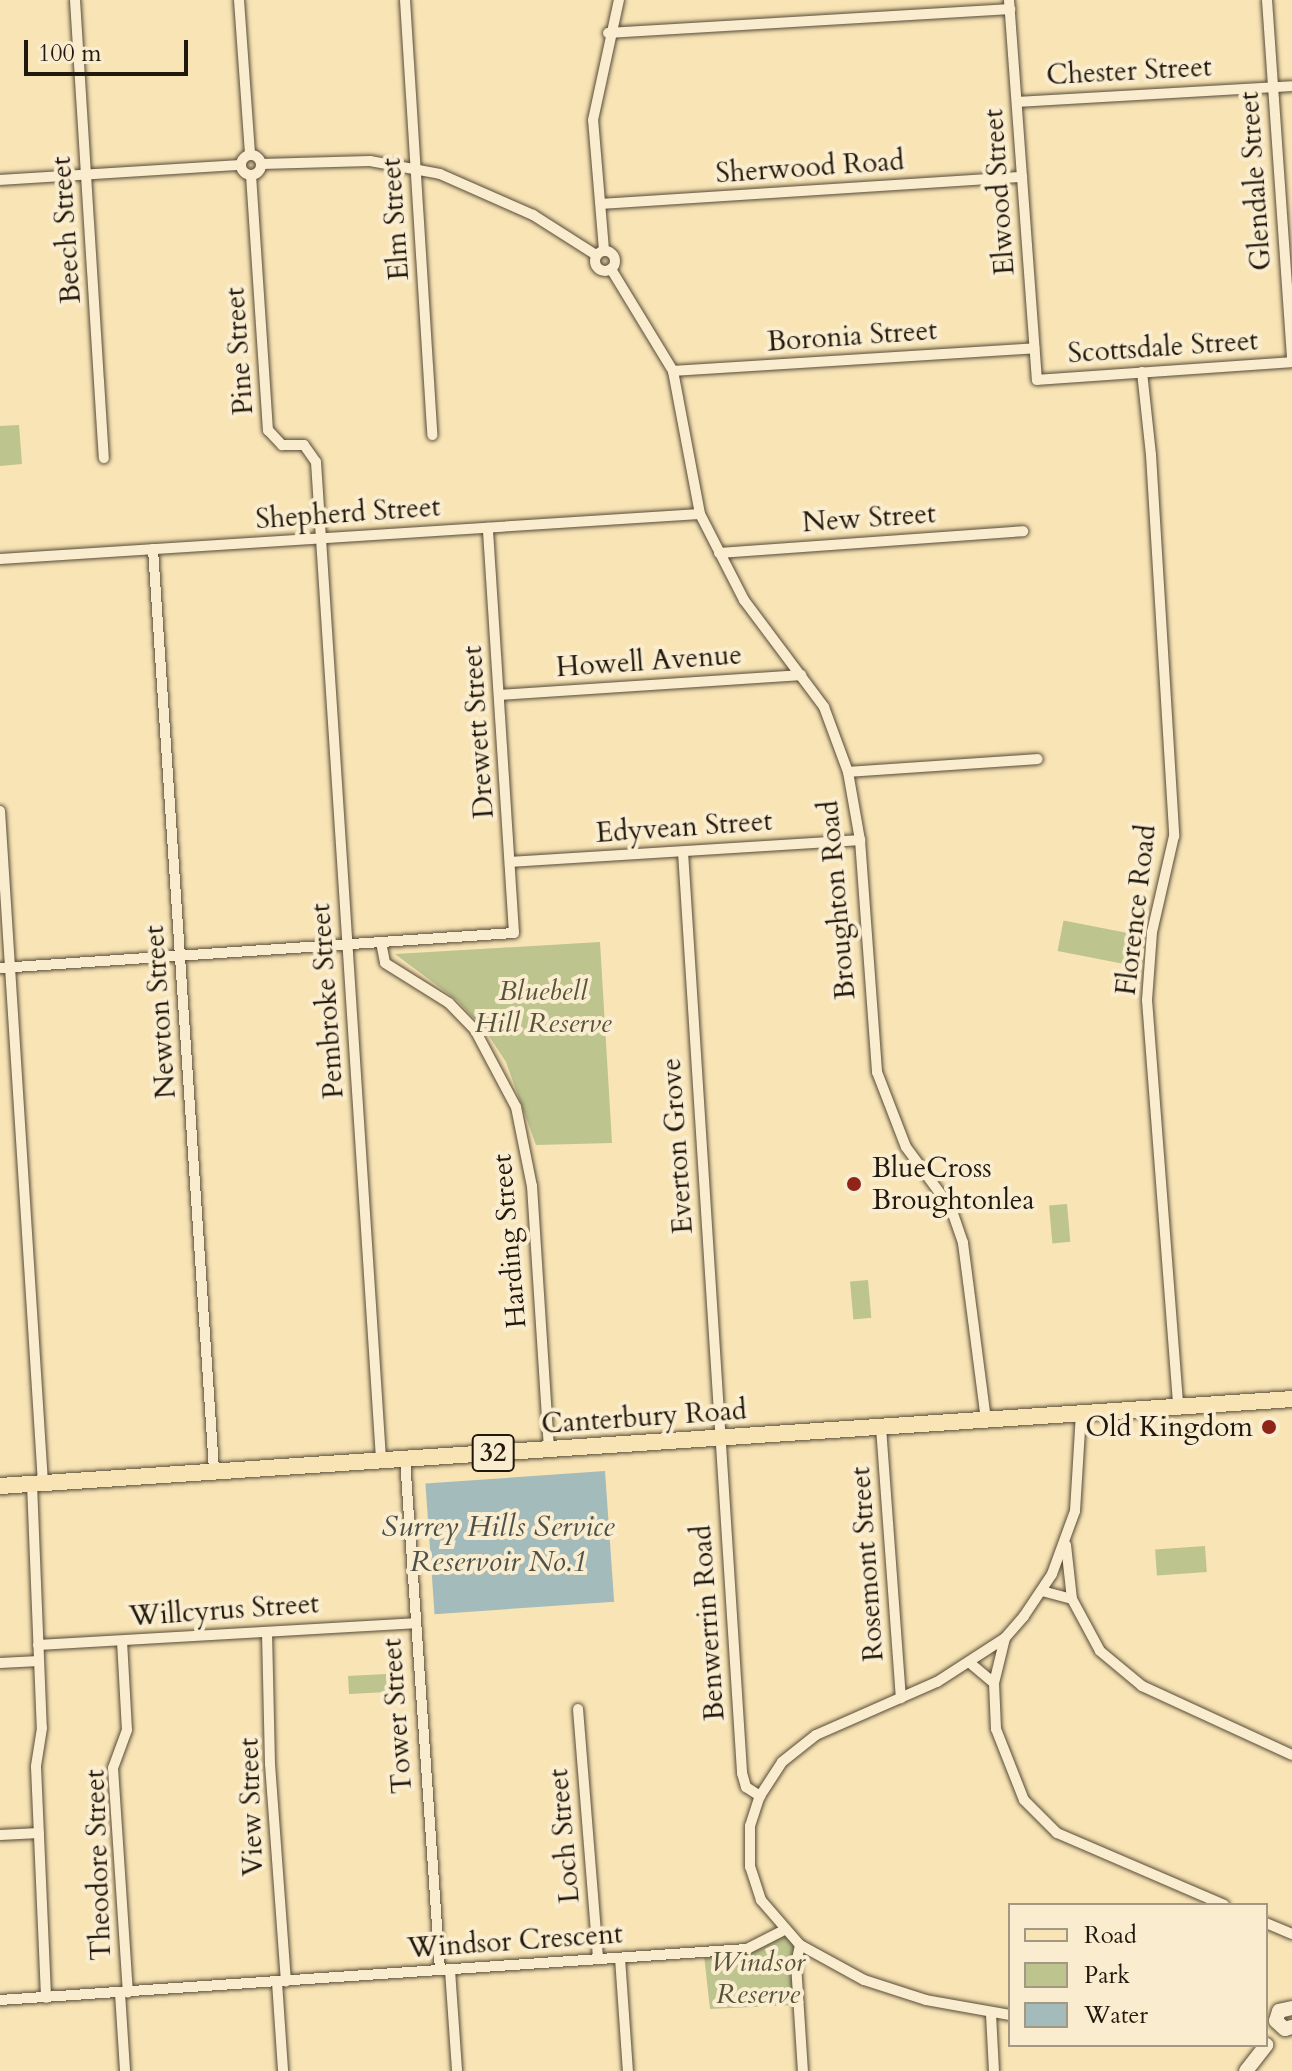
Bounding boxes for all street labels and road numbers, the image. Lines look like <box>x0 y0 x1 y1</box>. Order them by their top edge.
street label: Chester Street <box>1045 50 1213 92</box>
street label: Glendale Street <box>1232 90 1278 272</box>
street label: Elwood Street <box>976 108 1022 276</box>
street label: Sherwood Road <box>715 144 905 190</box>
street label: Beech Street <box>44 155 88 305</box>
street label: Elm Street <box>374 156 416 282</box>
street label: Pine Street <box>218 286 260 416</box>
street label: Boronia Street <box>766 313 938 359</box>
street label: Scottsdale Street <box>1067 324 1259 370</box>
street label: Shepherd Street <box>255 490 441 536</box>
street label: New Street <box>801 497 937 539</box>
street label: Howell Avenue <box>555 638 743 684</box>
street label: Drewett Street <box>455 644 501 820</box>
street label: Broughton Road <box>812 799 862 1001</box>
street label: Edyvean Street <box>595 804 773 850</box>
street label: Florence Road <box>1109 823 1163 997</box>
street label: Pembroke Street <box>303 902 351 1100</box>
street label: Newton Street <box>137 924 183 1100</box>
street label: Everton Grove <box>654 1057 700 1235</box>
street label: Harding Street <box>485 1152 533 1330</box>
street label: Canterbury Road <box>540 1393 748 1441</box>
road number: 32 <box>471 1431 515 1475</box>
street label: Rosemont Street <box>843 1466 891 1662</box>
street label: Benwerrin Road <box>684 1524 732 1722</box>
street label: Willcyrus Street <box>128 1587 320 1633</box>
street label: Tower Street <box>375 1637 419 1795</box>
street label: View Street <box>232 1737 270 1877</box>
street label: Loch Street <box>541 1767 587 1905</box>
street label: Theodore Street <box>78 1769 118 1961</box>
street label: Windsor Crescent <box>406 1917 624 1965</box>

